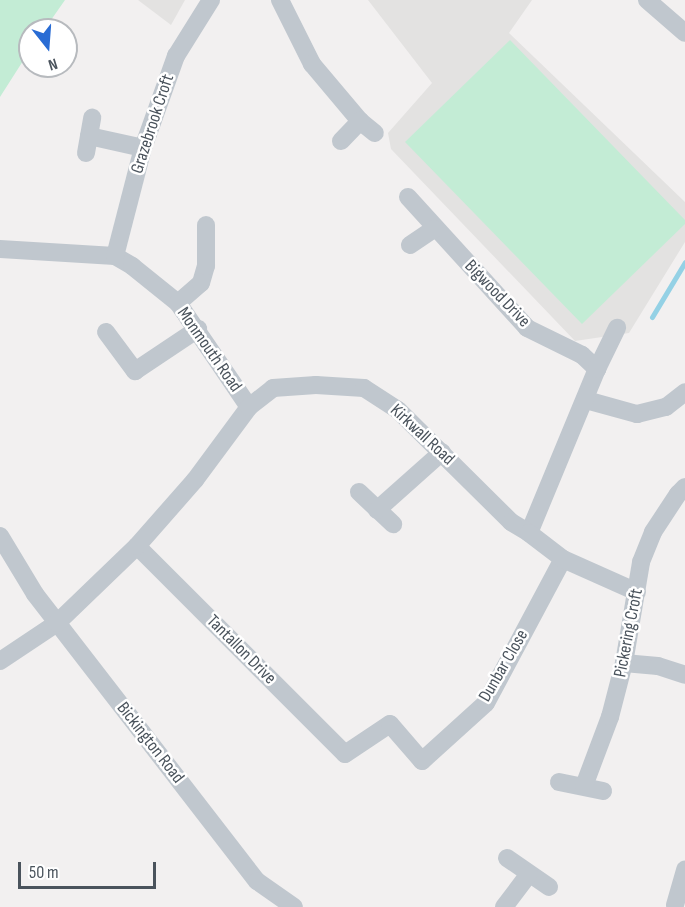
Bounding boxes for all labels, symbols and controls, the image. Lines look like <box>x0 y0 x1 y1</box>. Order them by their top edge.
north arrow <box>18 18 78 78</box>
text: N <box>46 53 60 74</box>
street label: Grazebrook Croft <box>127 72 179 176</box>
street label: Bigwood Drive <box>460 256 534 332</box>
street label: Monmouth Road <box>172 303 246 397</box>
street label: Kirkwall Road <box>385 400 459 470</box>
street label: Pickering Croft <box>610 587 648 679</box>
street label: Tantallon Drive <box>202 611 280 689</box>
street label: Dunbar Close <box>475 626 533 706</box>
street label: Bickington Road <box>112 698 188 788</box>
scale bar <box>21 850 159 888</box>
text: 50 m <box>29 862 59 883</box>

